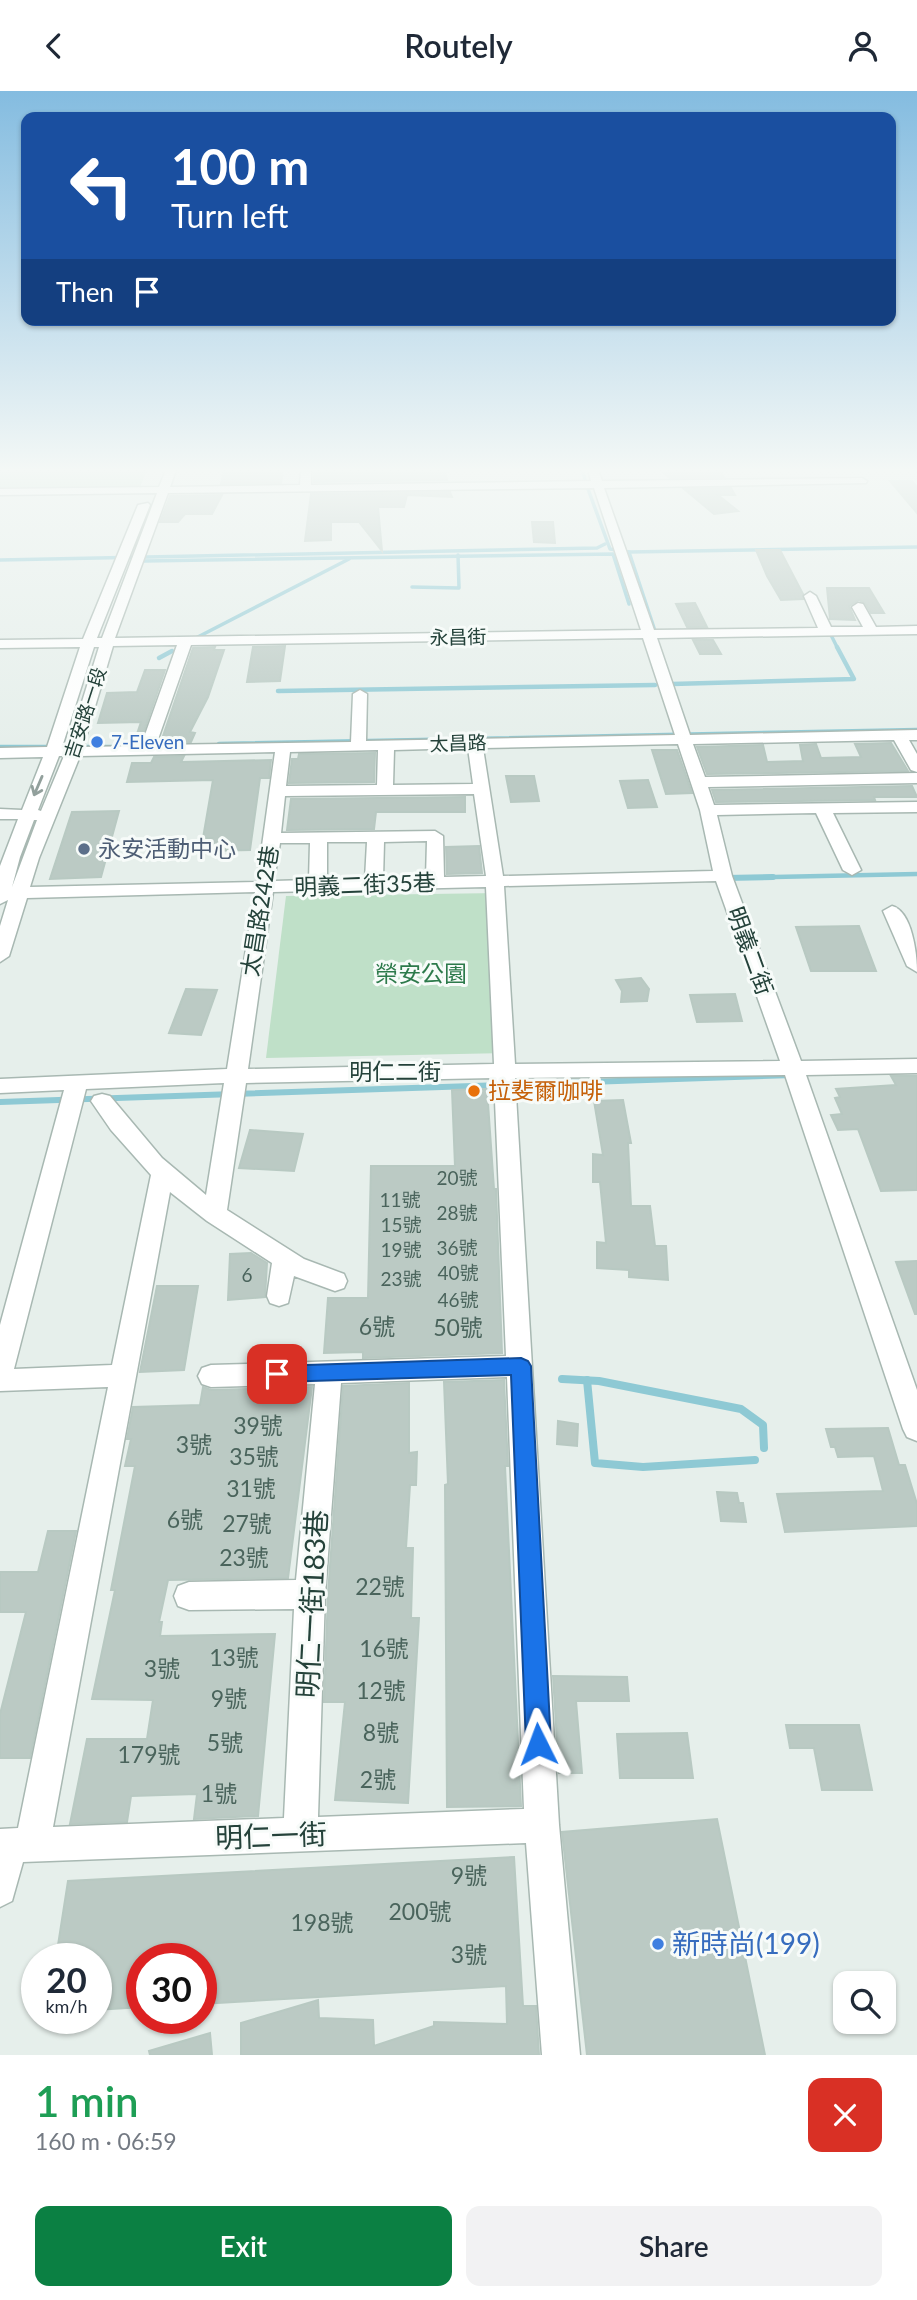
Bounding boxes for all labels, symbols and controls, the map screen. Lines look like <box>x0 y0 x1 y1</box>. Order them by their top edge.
text: Routely <box>404 26 513 65</box>
icon: back <box>35 27 73 65</box>
icon: person <box>844 27 882 65</box>
text: 100 m <box>171 137 309 195</box>
icon: left <box>56 140 147 231</box>
text: Turn left <box>171 196 288 235</box>
icon: arrive <box>128 273 166 311</box>
text: Then <box>56 276 114 308</box>
street label: 永昌街 <box>429 625 487 648</box>
street label: 吉安路一段 <box>59 664 110 762</box>
place label: 7-Eleven <box>111 730 184 753</box>
street label: 太昌路 <box>429 730 487 755</box>
marker: 7-Eleven <box>89 734 105 750</box>
one-way arrow <box>31 775 44 796</box>
place label: 永安活動中心 <box>98 834 236 862</box>
marker: 永安活動中心 <box>76 841 92 857</box>
street label: 太昌路242巷 <box>235 843 283 978</box>
street label: 明義二街35巷 <box>294 868 436 900</box>
street label: 明義二街 <box>722 903 780 999</box>
park label: 榮安公園 <box>375 959 467 987</box>
street label: 明仁二街 <box>349 1057 441 1085</box>
place label: 拉斐爾咖啡 <box>488 1076 603 1104</box>
marker: 拉斐爾咖啡 <box>466 1083 482 1099</box>
house number: 20號 <box>436 1166 478 1189</box>
house number: 11號 <box>379 1188 421 1211</box>
house number: 28號 <box>436 1201 478 1224</box>
house number: 15號 <box>380 1213 422 1236</box>
house number: 36號 <box>436 1236 478 1259</box>
house number: 19號 <box>380 1238 422 1261</box>
house number: 40號 <box>437 1261 479 1284</box>
house number: 6 <box>241 1263 253 1286</box>
house number: 23號 <box>380 1267 422 1290</box>
house number: 46號 <box>437 1288 479 1311</box>
house number: 6號 <box>359 1312 395 1340</box>
house number: 50號 <box>433 1313 483 1341</box>
pin <box>247 1344 307 1404</box>
icon: arrive <box>258 1355 296 1393</box>
house number: 39號 <box>233 1411 283 1439</box>
house number: 3號 <box>176 1430 212 1458</box>
house number: 35號 <box>229 1442 279 1470</box>
house number: 31號 <box>226 1474 276 1502</box>
house number: 6號 <box>167 1505 203 1533</box>
house number: 27號 <box>222 1509 272 1537</box>
street label: 明仁一街183巷 <box>289 1509 333 1699</box>
house number: 23號 <box>219 1543 269 1571</box>
house number: 22號 <box>355 1572 405 1600</box>
house number: 16號 <box>359 1634 409 1662</box>
house number: 13號 <box>209 1643 259 1671</box>
house number: 3號 <box>144 1654 180 1682</box>
house number: 12號 <box>356 1676 406 1704</box>
house number: 9號 <box>211 1684 247 1712</box>
position arrow <box>501 1707 575 1781</box>
house number: 8號 <box>363 1718 399 1746</box>
house number: 5號 <box>207 1728 243 1756</box>
house number: 179號 <box>117 1740 181 1768</box>
house number: 2號 <box>360 1765 396 1793</box>
house number: 1號 <box>201 1779 237 1807</box>
street label: 明仁一街 <box>214 1816 328 1854</box>
house number: 9號 <box>451 1861 487 1889</box>
house number: 200號 <box>388 1897 452 1925</box>
house number: 198號 <box>290 1908 354 1936</box>
place label: 新時尚(199) <box>672 1926 820 1960</box>
marker: 新時尚(199) <box>650 1936 666 1952</box>
house number: 3號 <box>451 1940 487 1968</box>
speed limit sign: 30 <box>126 1943 217 2034</box>
text: 20 <box>46 1958 87 2000</box>
map controls <box>833 1971 896 2034</box>
button: search <box>833 1971 896 2034</box>
text: km/h <box>45 1995 88 2017</box>
text: 1 min <box>35 2076 139 2126</box>
button: close <box>808 2078 882 2152</box>
text: 160 m · 06:59 <box>35 2127 177 2155</box>
button: Exit <box>35 2206 452 2286</box>
button: Share <box>466 2206 882 2286</box>

